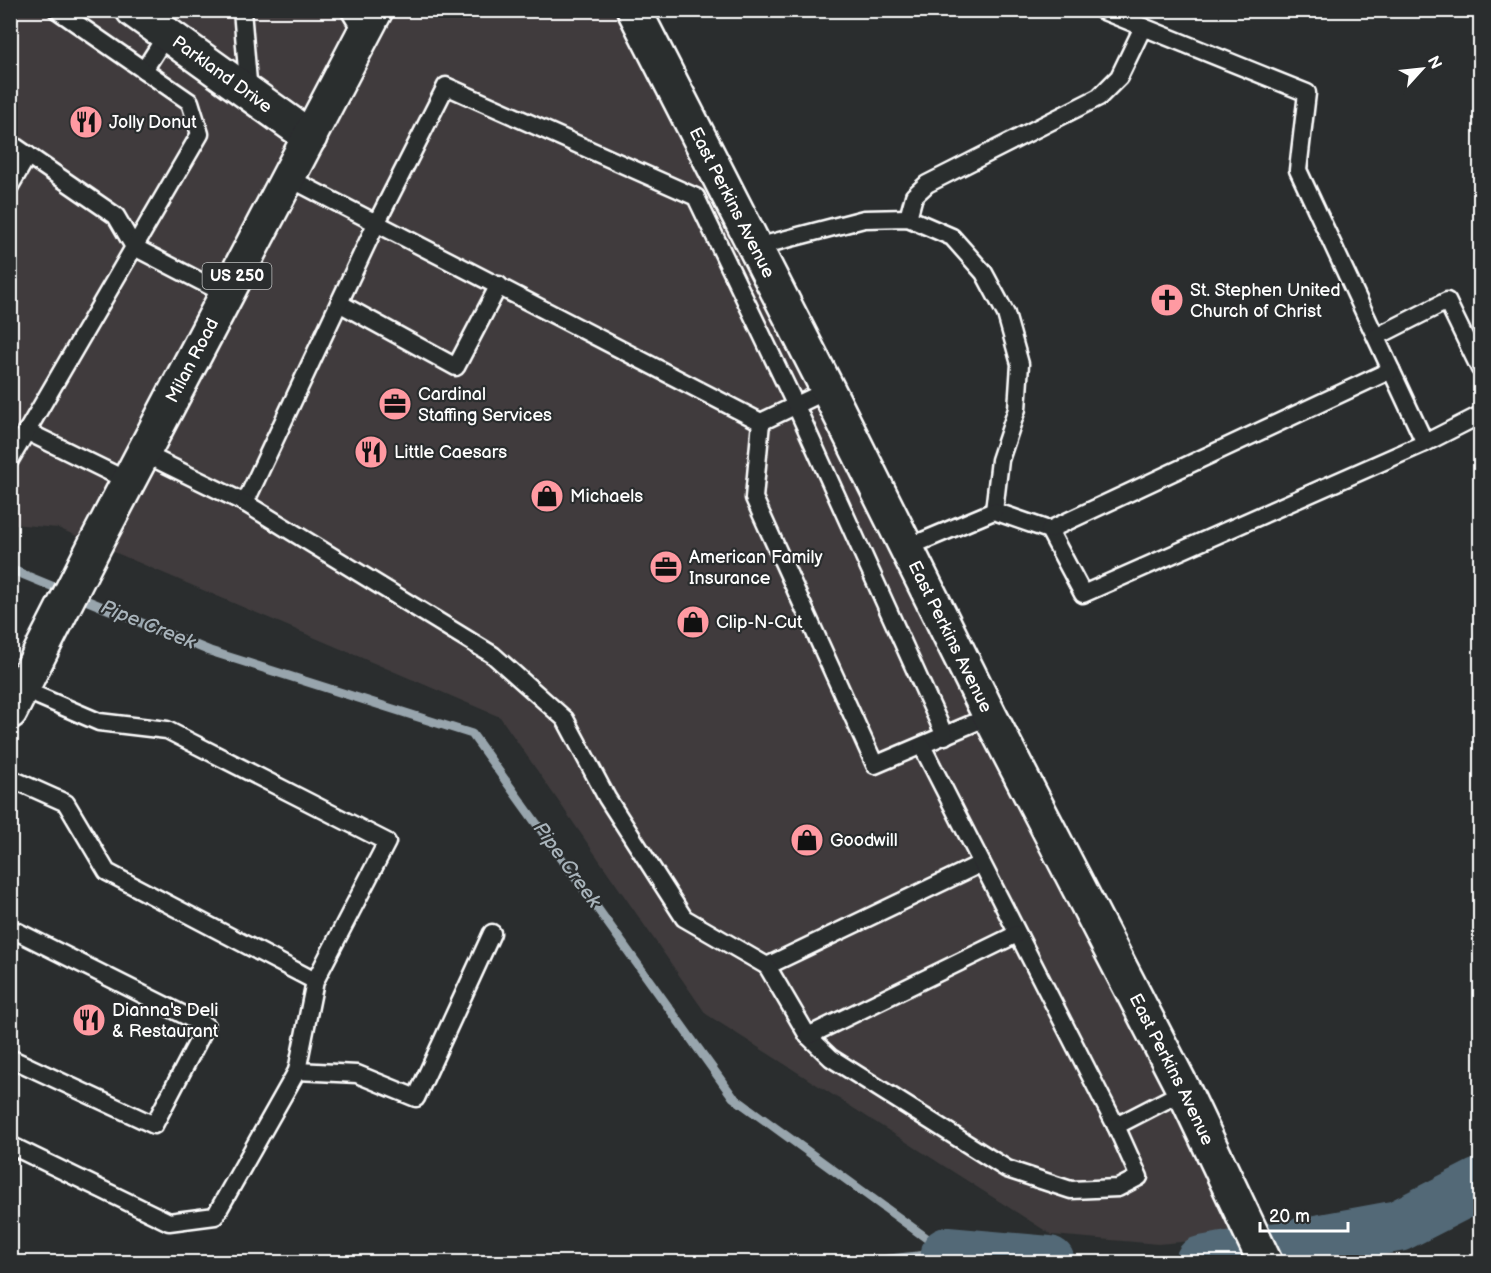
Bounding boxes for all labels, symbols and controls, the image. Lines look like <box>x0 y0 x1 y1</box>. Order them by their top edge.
street label: Parkland Drive <box>168 31 277 117</box>
north arrow <box>1392 39 1452 99</box>
text: N <box>1423 53 1445 73</box>
restaurant icon: Jolly Donut <box>68 104 104 140</box>
place label: Jolly Donut <box>109 112 197 133</box>
street label: East Perkins Avenue <box>685 123 780 282</box>
road number: US 250 <box>202 263 272 289</box>
place label: St. Stephen United Church of Christ <box>1190 280 1341 322</box>
church icon: St. Stephen United Church of Christ <box>1149 282 1185 318</box>
street label: Milan Road <box>161 314 223 406</box>
place label: Cardinal Staffing Services <box>418 384 552 426</box>
office icon: Cardinal Staffing Services <box>377 386 413 422</box>
restaurant icon: Little Caesars <box>353 434 389 470</box>
place label: Little Caesars <box>394 442 507 463</box>
shop icon: Michaels <box>529 478 565 514</box>
place label: Michaels <box>570 486 643 507</box>
place label: American Family Insurance <box>689 547 824 589</box>
office icon: American Family Insurance <box>648 549 684 585</box>
street label: East Perkins Avenue <box>904 557 997 716</box>
water label: Pipe Creek <box>97 595 200 655</box>
shop icon: Clip-N-Cut <box>675 604 711 640</box>
place label: Clip-N-Cut <box>716 612 803 633</box>
water label: Pipe Creek <box>528 817 607 913</box>
shop icon: Goodwill <box>789 822 825 858</box>
place label: Goodwill <box>830 830 898 851</box>
street label: East Perkins Avenue <box>1125 990 1219 1149</box>
place label: Dianna's Deli & Restaurant <box>112 1000 219 1042</box>
restaurant icon: Dianna's Deli & Restaurant <box>71 1002 107 1038</box>
scale bar <box>1260 1195 1348 1233</box>
text: 20 m <box>1269 1206 1310 1227</box>

